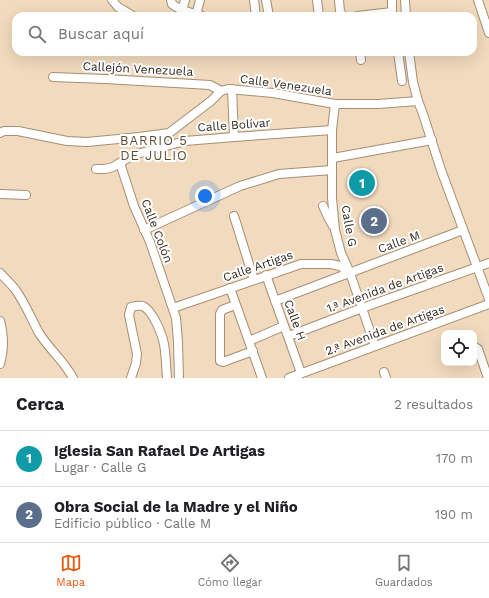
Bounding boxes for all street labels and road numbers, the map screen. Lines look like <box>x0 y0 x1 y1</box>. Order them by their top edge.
street label: Callejón Venezuela <box>82 59 194 79</box>
street label: Calle Venezuela <box>239 72 333 98</box>
street label: Calle Bolívar <box>197 115 271 135</box>
street label: Calle Colón <box>138 197 176 265</box>
street label: Calle G <box>338 204 360 248</box>
street label: Calle M <box>376 228 422 256</box>
street label: Calle Artigas <box>221 247 295 285</box>
street label: 1.ª Avenida de Artigas <box>325 260 445 316</box>
street label: Calle H <box>281 298 309 342</box>
street label: 2.ª Avenida de Artigas <box>324 302 446 358</box>

